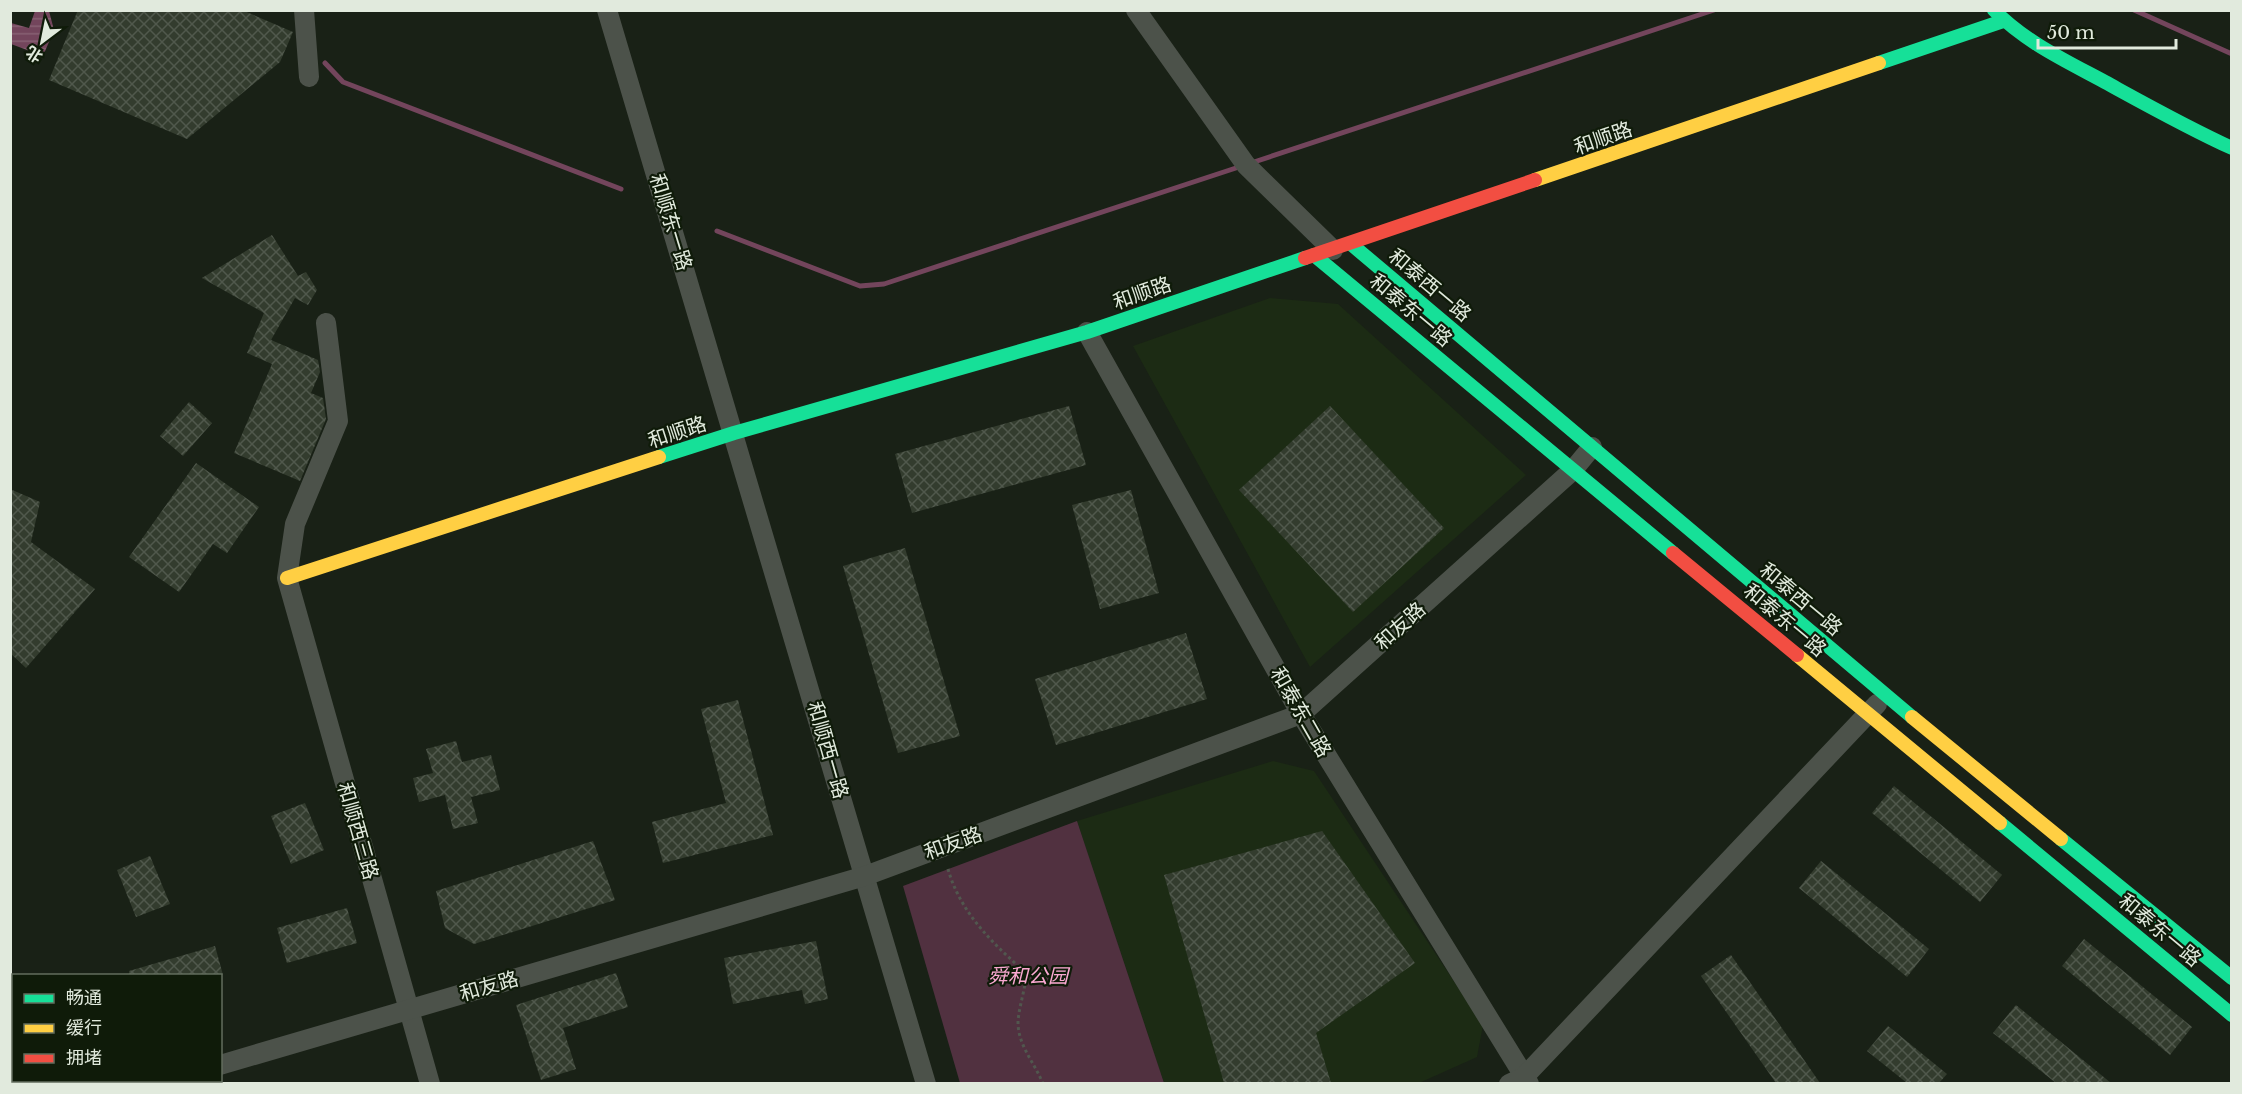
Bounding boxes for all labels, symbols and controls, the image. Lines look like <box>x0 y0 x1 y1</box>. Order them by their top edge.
north arrow <box>12 12 72 72</box>
scale bar <box>2038 12 2176 50</box>
text: 50 m <box>2047 22 2095 44</box>
text: 北 <box>22 42 46 67</box>
street label: 和顺路 <box>1571 117 1635 159</box>
street label: 和顺东一路 <box>645 171 697 273</box>
street label: 和泰西一路 <box>1384 244 1476 326</box>
street label: 和泰东一路 <box>1365 269 1457 351</box>
street label: 和顺路 <box>1110 272 1174 314</box>
street label: 和顺路 <box>645 411 709 453</box>
street label: 和泰西一路 <box>1755 558 1847 640</box>
street label: 和泰东一路 <box>1739 579 1831 661</box>
street label: 和友路 <box>1370 597 1430 655</box>
street label: 和泰东二路 <box>1266 663 1336 761</box>
street label: 和顺西一路 <box>803 699 853 801</box>
street label: 和顺西三路 <box>333 780 383 882</box>
street label: 和友路 <box>921 821 985 865</box>
street label: 和泰东一路 <box>2114 889 2206 971</box>
park label: 舜和公园 <box>988 964 1071 988</box>
street label: 和友路 <box>457 966 521 1006</box>
legend <box>12 974 222 1082</box>
text: 畅通 <box>66 987 102 1009</box>
text: 缓行 <box>66 1017 102 1039</box>
text: 拥堵 <box>66 1047 102 1069</box>

